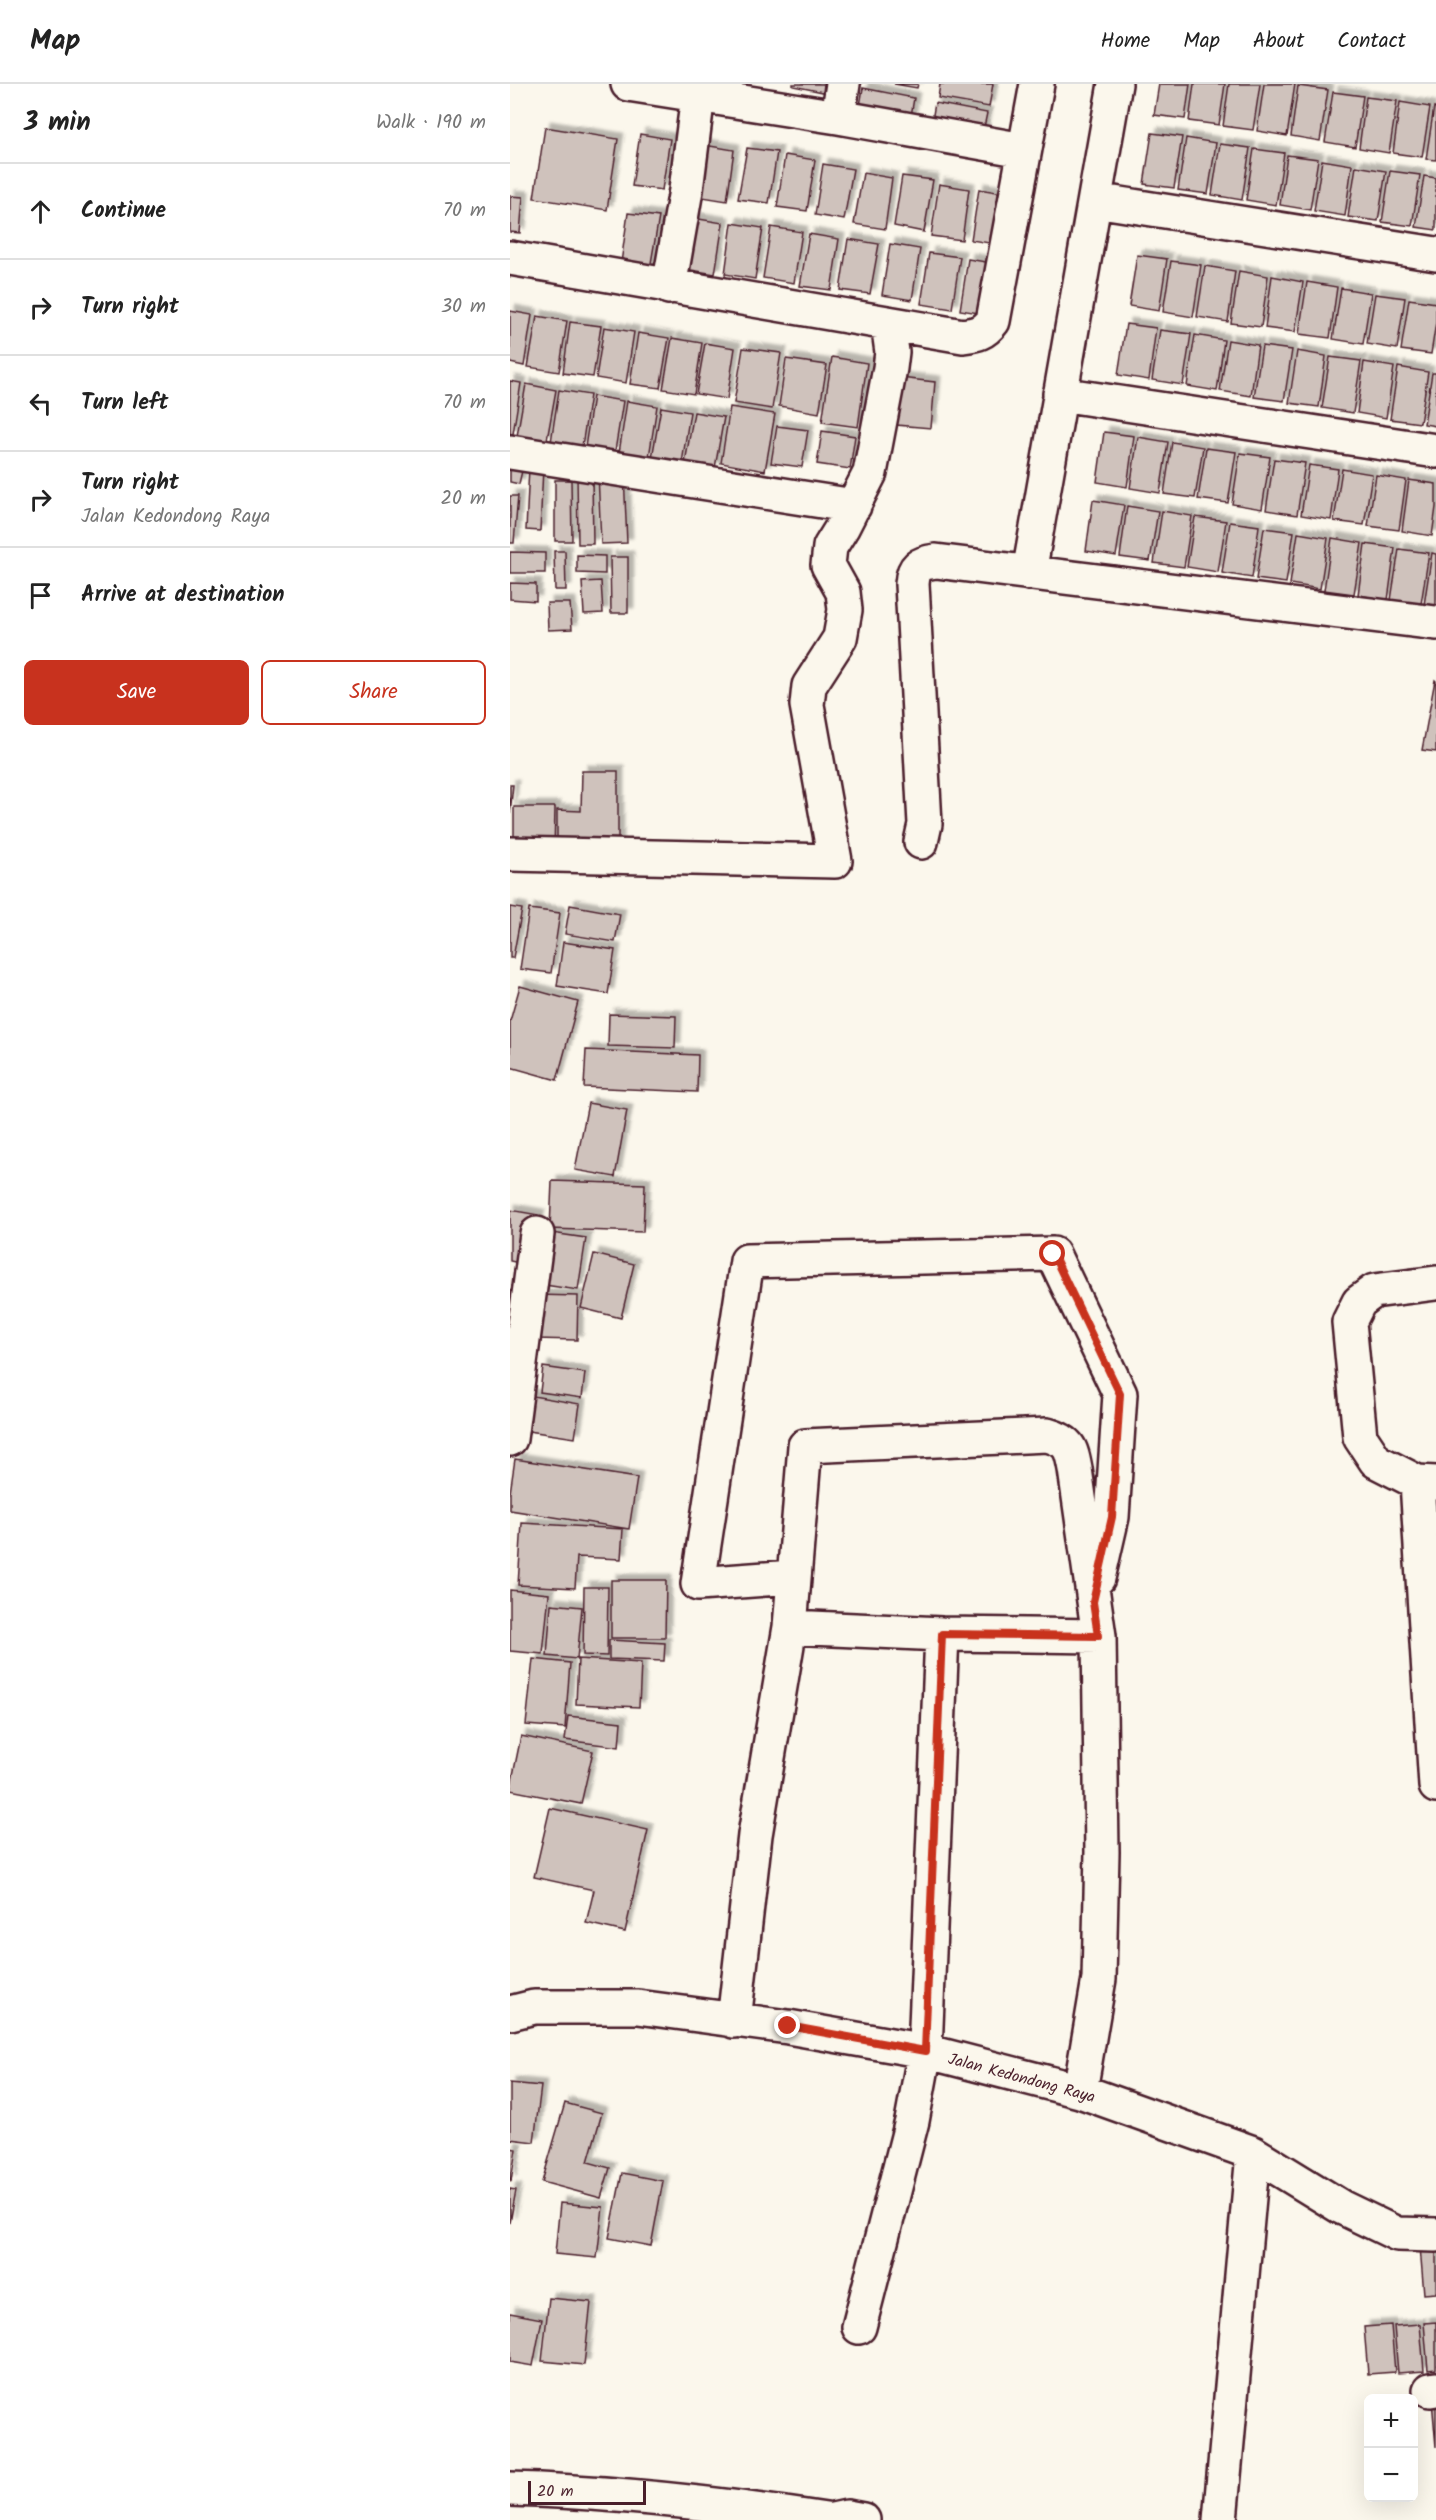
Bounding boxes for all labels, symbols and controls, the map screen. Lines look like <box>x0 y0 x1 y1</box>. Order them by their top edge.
text: Map <box>30 19 81 64</box>
text: Home <box>1101 25 1150 58</box>
text: Map <box>1183 25 1220 58</box>
text: About <box>1253 25 1304 58</box>
text: Contact <box>1337 25 1406 58</box>
text: 3 min <box>24 102 91 144</box>
text: Walk · 190 m <box>376 107 486 139</box>
text: Continue <box>81 194 166 229</box>
icon: ahead <box>24 195 57 228</box>
text: 70 m <box>443 195 486 227</box>
text: Turn right <box>81 290 179 325</box>
icon: right <box>24 291 57 324</box>
text: 30 m <box>441 291 486 323</box>
text: Turn left <box>81 386 168 421</box>
icon: left <box>24 387 57 420</box>
text: 70 m <box>443 387 486 419</box>
text: Turn right <box>81 466 179 501</box>
icon: right <box>24 483 57 516</box>
text: 20 m <box>440 483 486 515</box>
text: Jalan Kedondong Raya <box>81 501 270 533</box>
text: Arrive at destination <box>81 578 284 613</box>
icon: arrive <box>24 579 57 612</box>
button: Save <box>24 660 249 725</box>
button: Share <box>261 660 486 725</box>
route start <box>1039 1240 1065 1266</box>
route end <box>774 2012 800 2038</box>
street label: Jalan Kedondong Raya <box>945 2047 1098 2110</box>
map controls <box>1364 2394 1418 2502</box>
button: + <box>1364 2394 1418 2448</box>
button: − <box>1364 2448 1418 2502</box>
scale bar <box>528 2478 646 2506</box>
text: 20 m <box>537 2479 573 2504</box>

